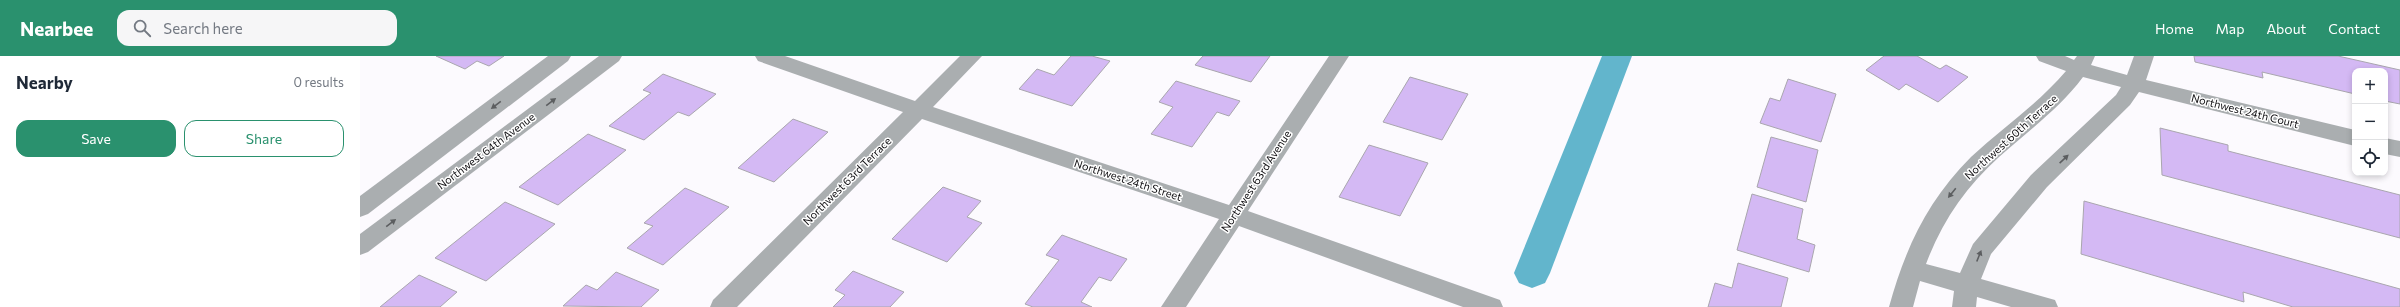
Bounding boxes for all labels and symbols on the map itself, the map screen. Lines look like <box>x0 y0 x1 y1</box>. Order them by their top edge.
street label: Northwest 60th Terrace <box>1962 91 2060 182</box>
street label: Northwest 24th Court <box>2190 91 2301 130</box>
one-way arrow <box>545 98 556 106</box>
one-way arrow <box>491 101 502 109</box>
street label: Northwest 64th Avenue <box>434 110 537 192</box>
street label: Northwest 63rd Avenue <box>1218 127 1293 234</box>
street label: Northwest 63rd Terrace <box>800 134 894 227</box>
one-way arrow <box>2058 154 2069 163</box>
street label: Northwest 24th Street <box>1073 156 1184 203</box>
one-way arrow <box>1947 187 1956 198</box>
one-way arrow <box>386 219 397 227</box>
one-way arrow <box>1976 250 1982 262</box>

